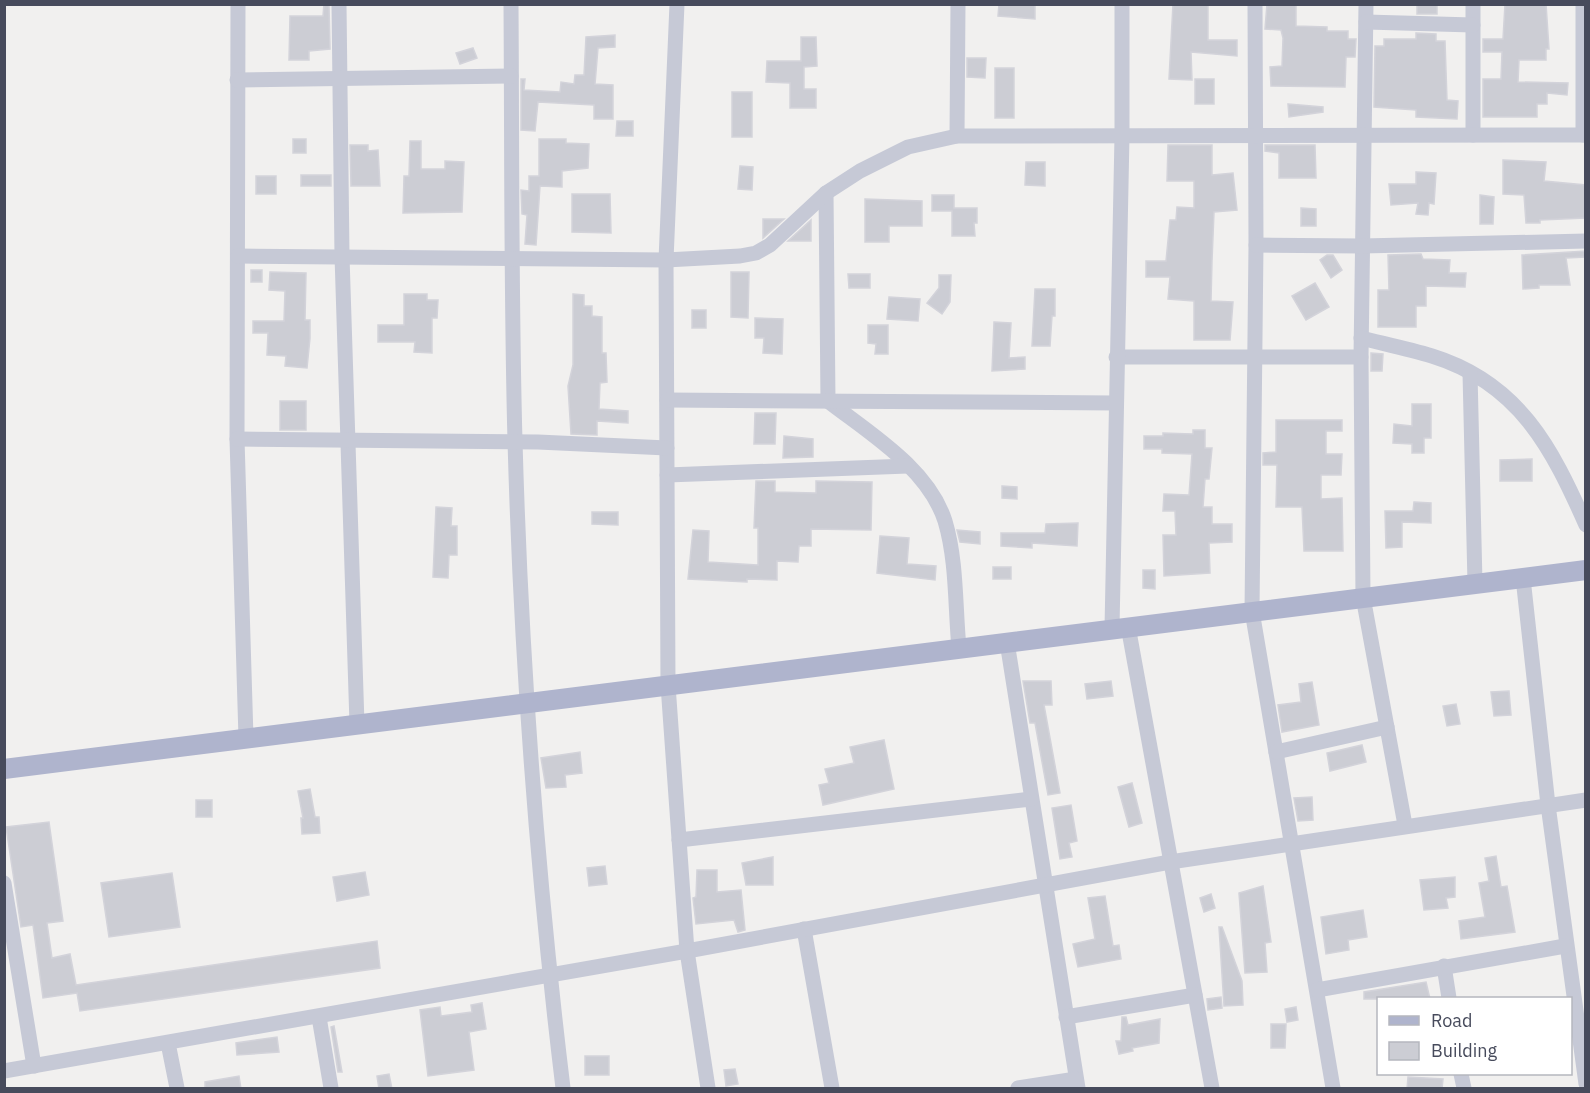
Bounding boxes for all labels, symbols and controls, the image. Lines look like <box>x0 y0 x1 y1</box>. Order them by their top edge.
legend <box>1377 997 1572 1075</box>
text: Road <box>1431 1009 1472 1032</box>
text: Building <box>1431 1039 1498 1062</box>

